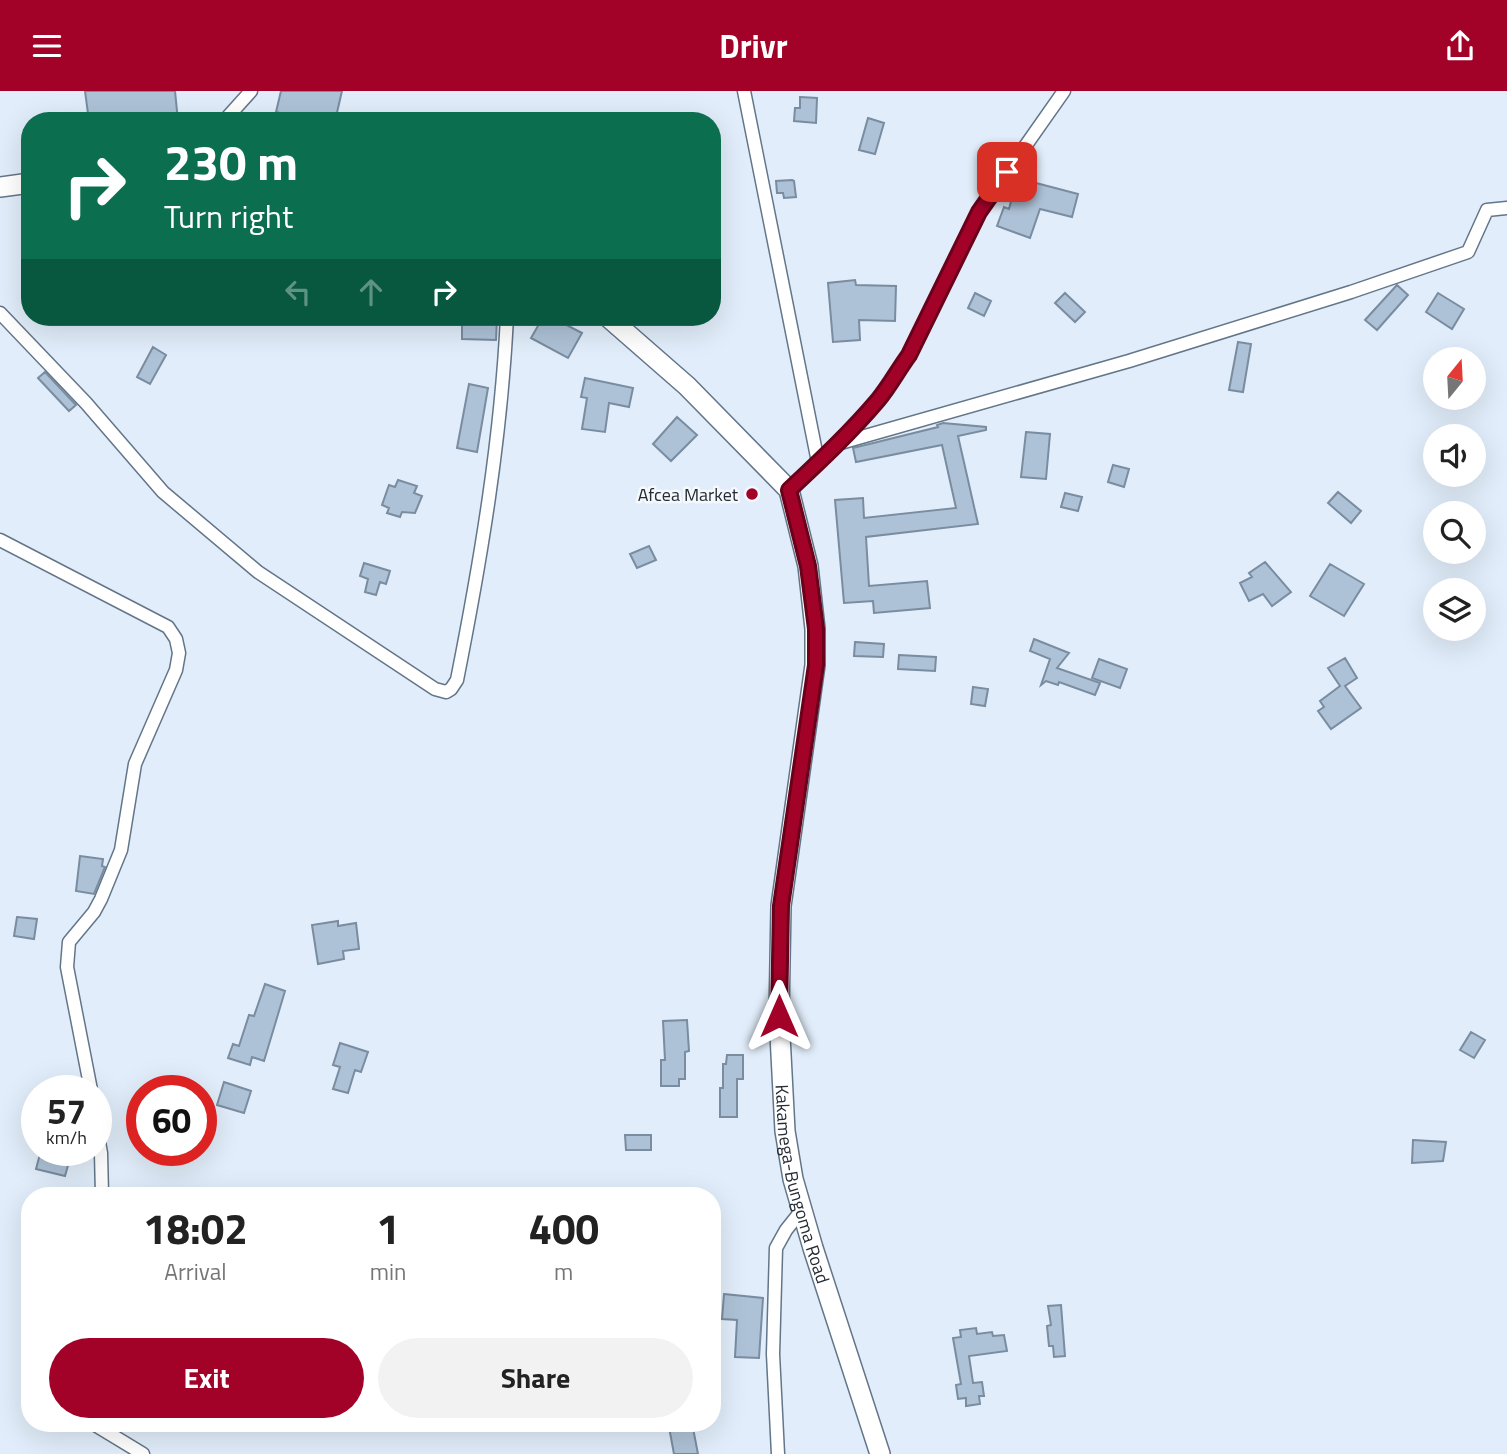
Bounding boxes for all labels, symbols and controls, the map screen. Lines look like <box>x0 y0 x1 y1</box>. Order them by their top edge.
text: Drivr <box>719 22 788 70</box>
icon: menu <box>28 27 66 65</box>
icon: share <box>1441 27 1479 65</box>
text: 230 m <box>164 124 298 199</box>
icon: right <box>49 140 140 231</box>
pin <box>977 142 1037 202</box>
icon: arrive <box>988 153 1026 191</box>
text: Turn right <box>164 192 293 240</box>
icon: left <box>279 273 317 311</box>
icon: ahead <box>352 273 390 311</box>
icon: right <box>425 273 463 311</box>
north arrow <box>1423 347 1486 409</box>
map controls <box>1423 347 1486 641</box>
button: sound <box>1423 424 1486 487</box>
place label: Afcea Market <box>638 481 739 508</box>
marker: Afcea Market <box>744 486 760 502</box>
button: search <box>1423 501 1486 564</box>
button: layers <box>1423 578 1486 641</box>
position arrow <box>742 979 816 1053</box>
speed limit sign: 60 <box>126 1075 217 1166</box>
text: 57 <box>47 1084 86 1138</box>
street label: Kakamega-Bungoma Road <box>769 1084 837 1287</box>
text: km/h <box>46 1124 87 1151</box>
text: 18:02 <box>143 1196 248 1260</box>
text: 1 <box>376 1196 400 1260</box>
text: 400 <box>528 1196 599 1260</box>
text: Arrival <box>164 1254 227 1289</box>
text: min <box>370 1254 406 1289</box>
text: m <box>554 1254 573 1289</box>
button: Exit <box>49 1338 364 1418</box>
button: Share <box>378 1338 693 1418</box>

